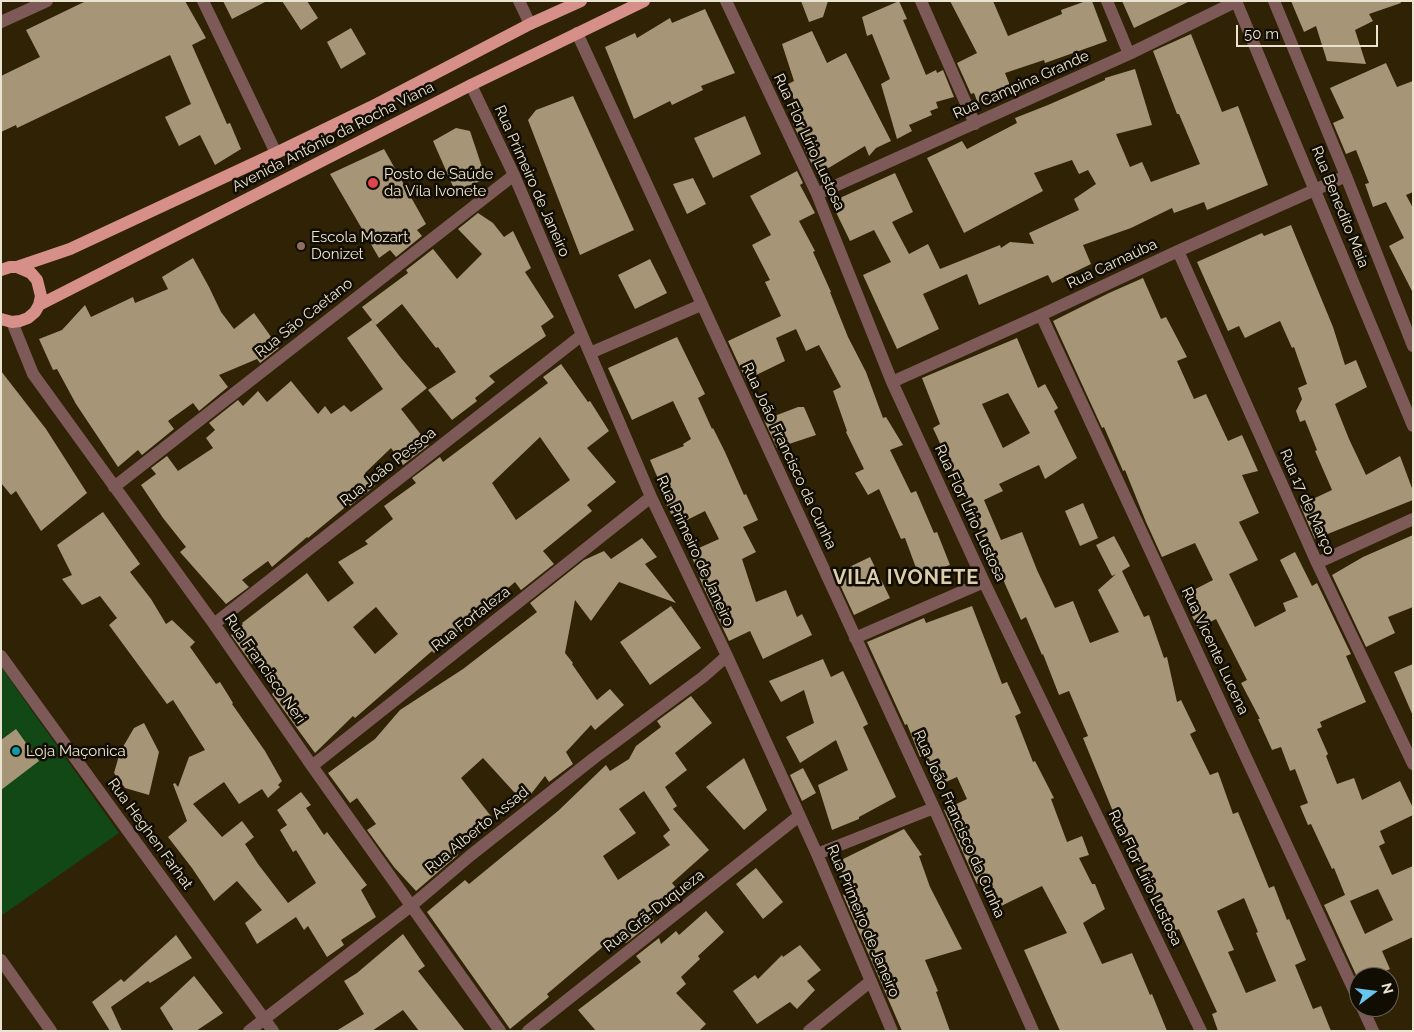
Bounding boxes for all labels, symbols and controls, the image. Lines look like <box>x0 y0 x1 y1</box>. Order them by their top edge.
scale bar <box>1239 15 1382 47</box>
text: 50 m <box>1244 25 1279 43</box>
street label: Rua Campina Grande <box>950 47 1092 123</box>
street label: Rua Flor Lírio Lustosa <box>769 71 849 213</box>
street label: Avenida Antônio da Rocha Viana <box>229 78 437 196</box>
street label: Rua Primeiro de Janeiro <box>490 102 574 260</box>
street label: Rua Benedito Maia <box>1307 143 1373 271</box>
place label: Posto de Saúde da Vila Ivonete <box>384 165 493 200</box>
marker: Posto de Saúde da Vila Ivonete <box>366 176 380 190</box>
place label: Escola Mozart Donizet <box>311 228 408 263</box>
street label: Rua Carnaúba <box>1064 235 1160 293</box>
marker: Escola Mozart Donizet <box>295 240 307 252</box>
street label: Rua São Caetano <box>252 274 356 362</box>
street label: Rua João Francisco da Cunha <box>738 360 840 552</box>
street label: Rua João Pessoa <box>336 424 440 510</box>
street label: Rua Flor Lírio Lustosa <box>930 442 1010 584</box>
street label: Rua 17 de Março <box>1276 446 1338 558</box>
street label: Rua Primeiro de Janeiro <box>652 473 738 629</box>
district label: VILA IVONETE <box>831 566 981 590</box>
street label: Rua Fortaleza <box>428 583 514 655</box>
street label: Rua Vicente Lucena <box>1178 584 1252 718</box>
street label: Rua Francisco Neri <box>221 611 309 727</box>
street label: Rua João Francisco da Cunha <box>909 727 1009 921</box>
place label: Loja Maçonica <box>26 742 126 760</box>
marker: Loja Maçonica <box>10 745 22 757</box>
street label: Rua Heghen Farhat <box>104 775 196 893</box>
street label: Rua Alberto Assad <box>422 783 532 877</box>
street label: Rua Flor Lírio Lustosa <box>1104 807 1186 949</box>
street label: Rua Primeiro de Janeiro <box>823 842 903 1000</box>
street label: Rua Grã-Duqueza <box>600 866 708 956</box>
north arrow <box>1349 967 1399 1017</box>
text: N <box>1378 981 1397 996</box>

